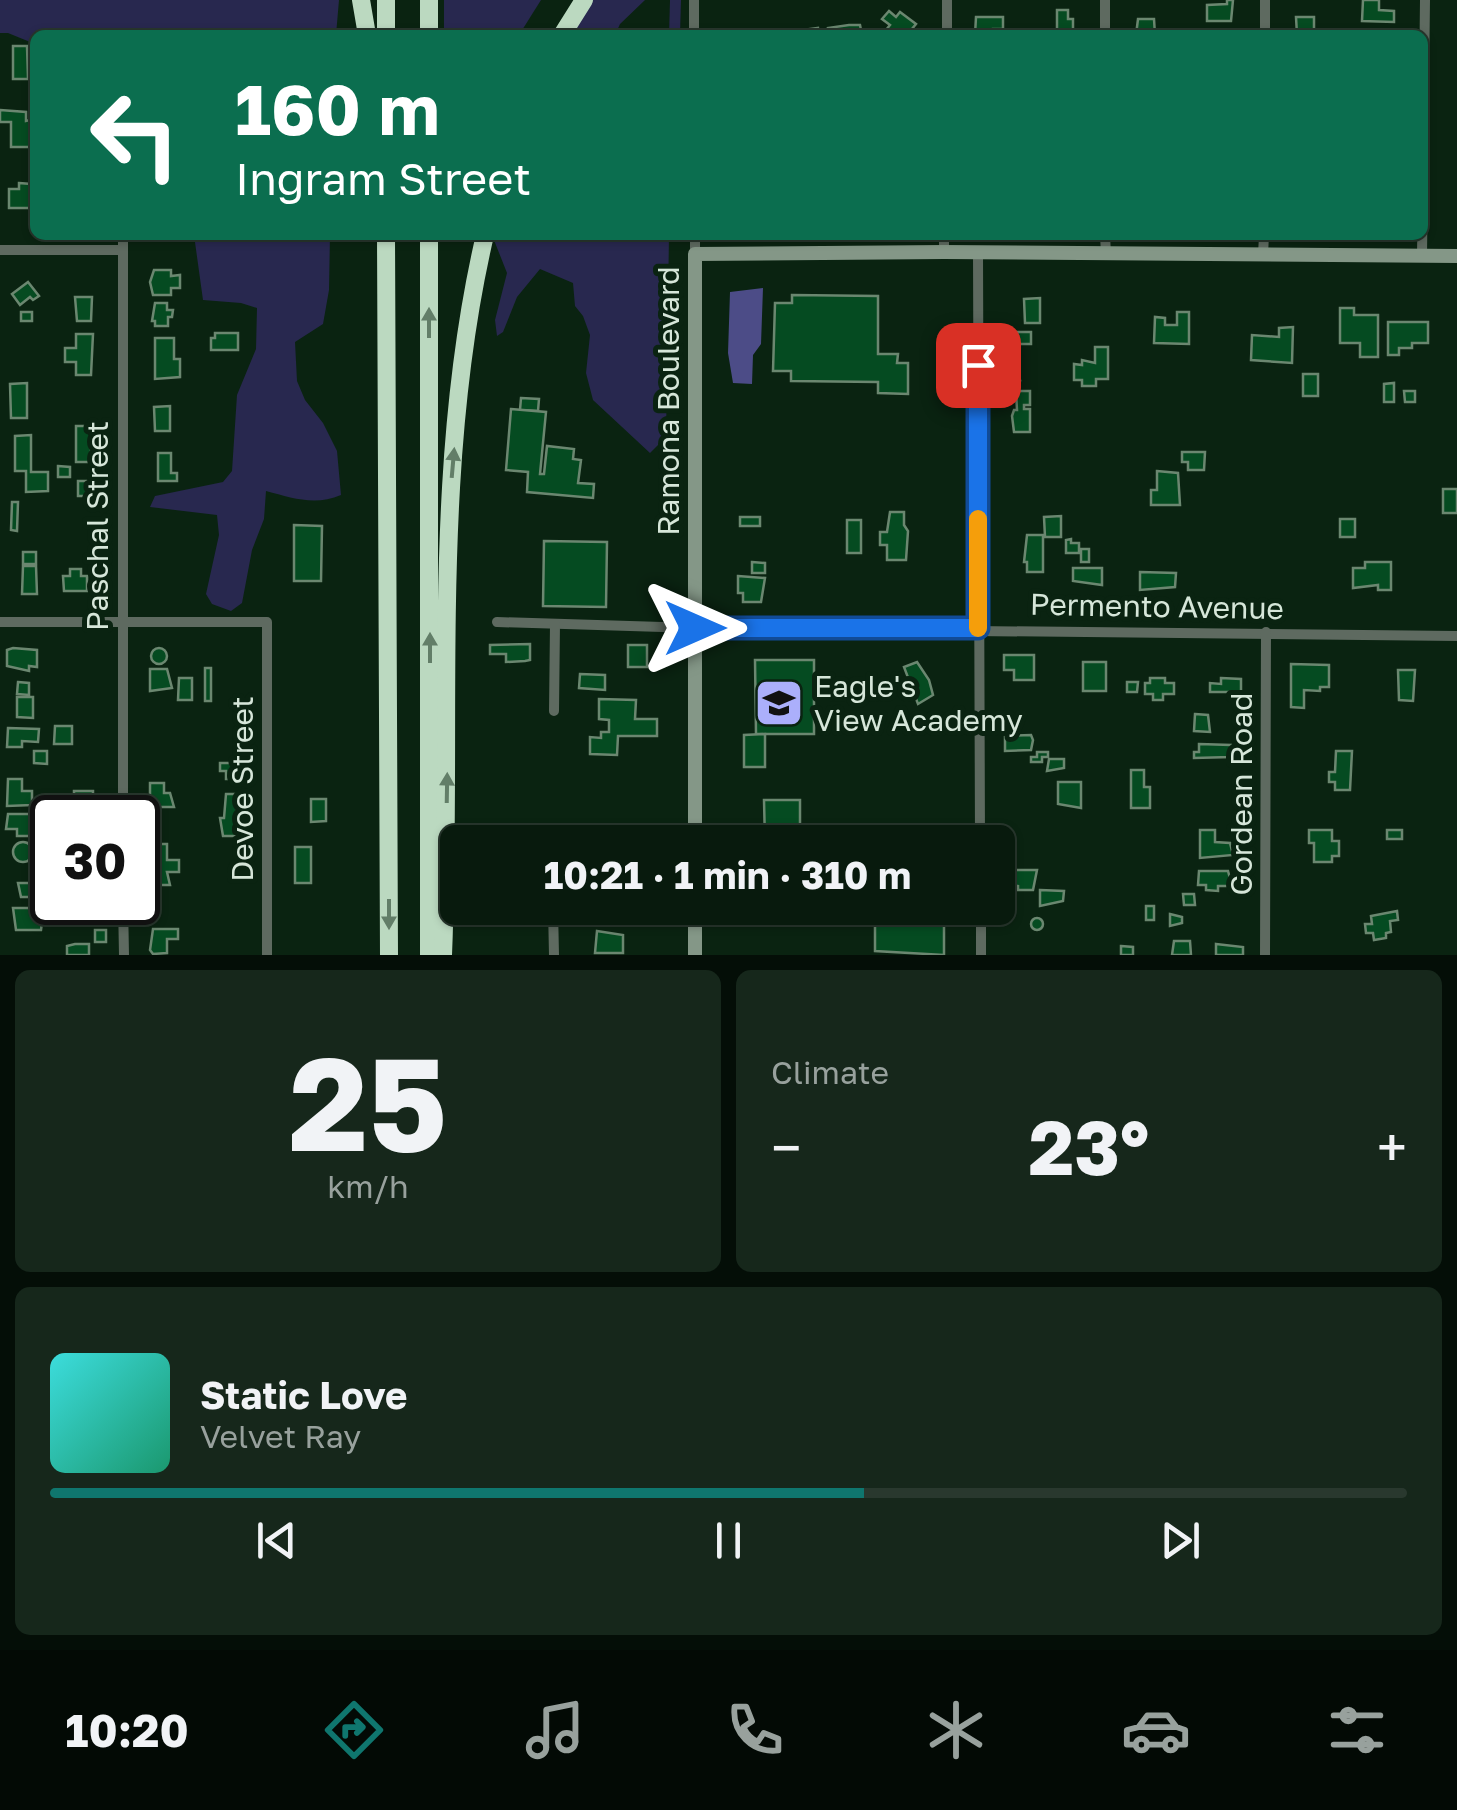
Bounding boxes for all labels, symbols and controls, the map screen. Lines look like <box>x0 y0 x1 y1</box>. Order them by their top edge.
text: 160 m <box>235 66 440 150</box>
icon: left <box>70 70 200 200</box>
text: Ingram Street <box>235 151 531 205</box>
street label: Ramona Boulevard <box>650 266 686 536</box>
one-way arrow <box>421 306 437 338</box>
pin <box>936 323 1021 408</box>
icon: arrive <box>951 338 1006 393</box>
street label: Paschal Street <box>79 421 115 631</box>
one-way arrow <box>446 446 462 478</box>
position arrow <box>643 576 747 680</box>
street label: Permento Avenue <box>1030 586 1284 626</box>
one-way arrow <box>422 631 438 663</box>
place label: Eagle's View Academy <box>814 668 1023 738</box>
school or university icon: Eagle's View Academy <box>753 677 805 729</box>
street label: Gordean Road <box>1223 693 1259 895</box>
street label: Devoe Street <box>224 696 260 882</box>
one-way arrow <box>439 771 455 803</box>
speed limit sign: 30 <box>30 795 160 925</box>
text: 10:21 · 1 min · 310 m <box>544 852 911 897</box>
one-way arrow <box>381 899 397 931</box>
text: 25 <box>289 1024 447 1180</box>
text: Climate <box>771 1053 889 1091</box>
text: 23° <box>1029 1101 1149 1192</box>
text: − <box>771 1114 801 1180</box>
text: + <box>1377 1114 1407 1180</box>
text: km/h <box>327 1167 409 1205</box>
text: Static Love <box>200 1372 407 1417</box>
text: Velvet Ray <box>200 1417 361 1455</box>
icon: previous <box>249 1513 304 1568</box>
icon: pause <box>701 1513 756 1568</box>
icon: next <box>1153 1513 1208 1568</box>
icon: directions <box>319 1695 389 1765</box>
icon: music <box>520 1695 590 1765</box>
icon: phone <box>720 1695 790 1765</box>
icon: climate <box>921 1695 991 1765</box>
icon: car <box>1121 1695 1191 1765</box>
icon: filters <box>1322 1695 1392 1765</box>
text: 10:20 <box>65 1703 189 1757</box>

